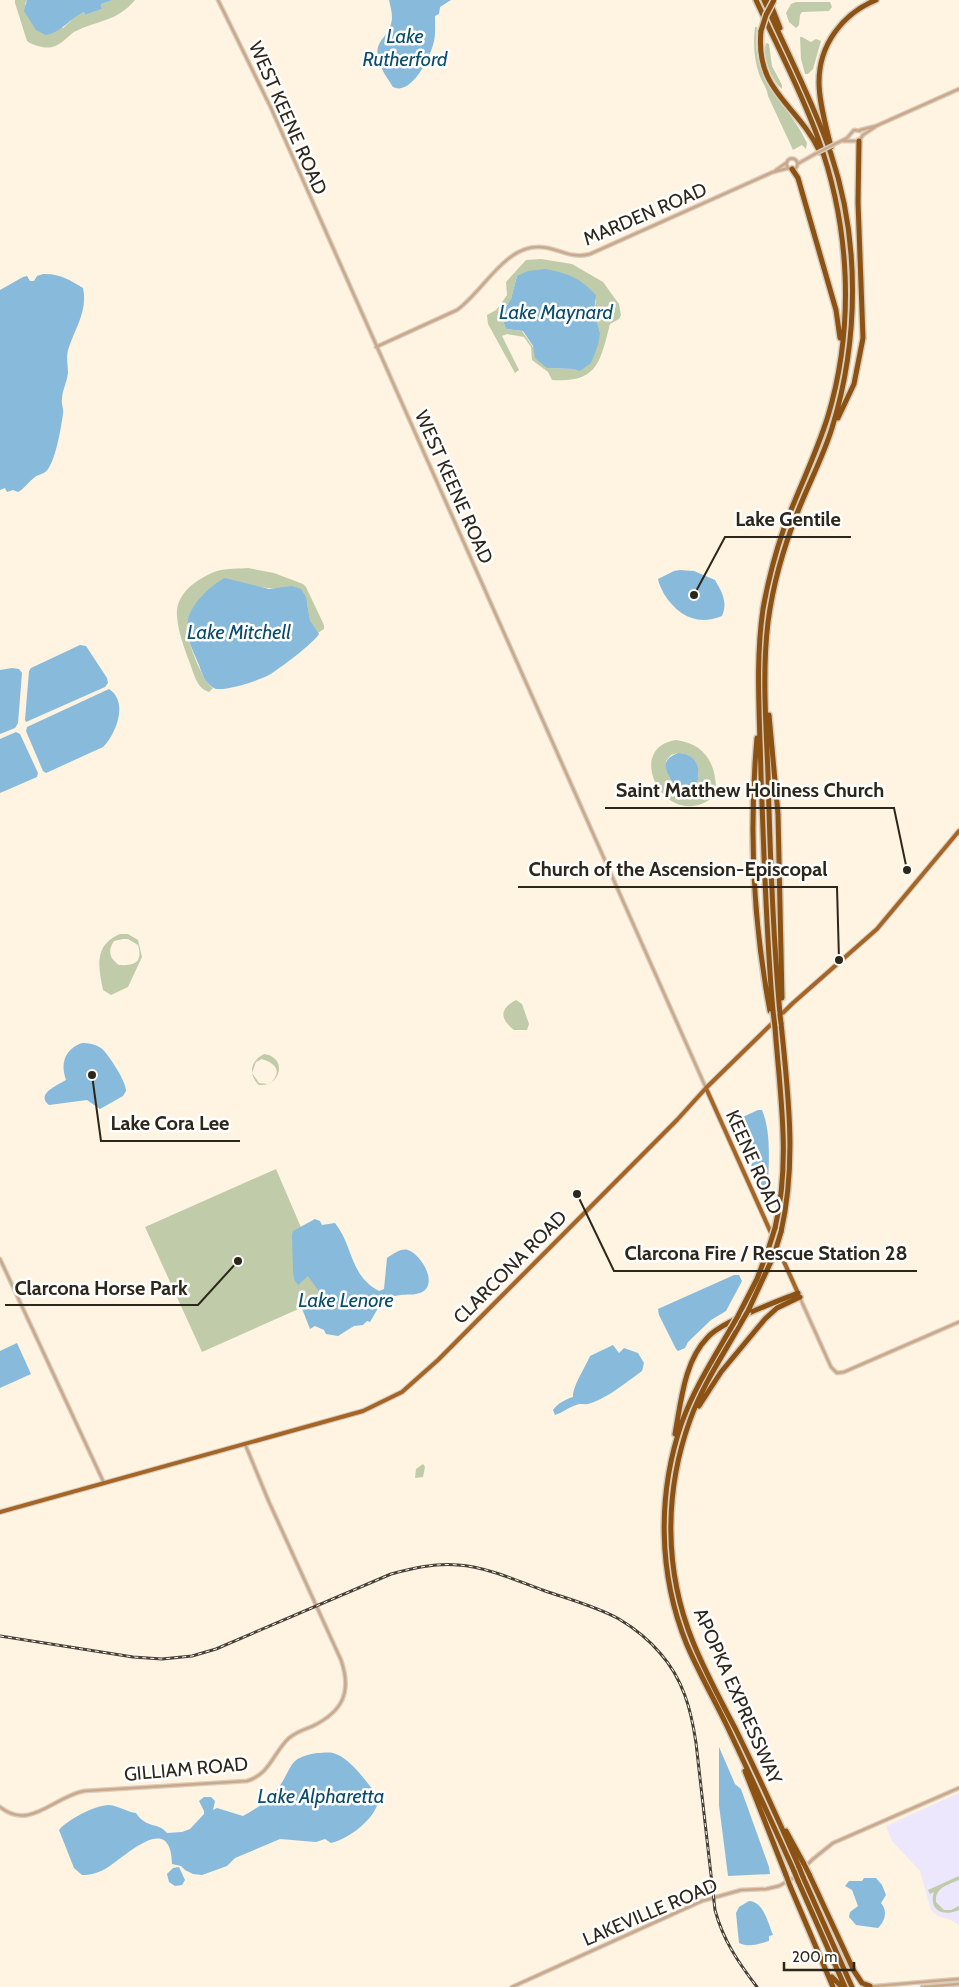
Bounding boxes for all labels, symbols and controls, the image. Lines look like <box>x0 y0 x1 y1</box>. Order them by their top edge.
water label: Lake Rutherford <box>362 24 448 71</box>
street label: WEST KEENE ROAD <box>244 38 332 198</box>
street label: MARDEN ROAD <box>580 178 710 250</box>
water label: Lake Maynard <box>499 300 614 324</box>
street label: WEST KEENE ROAD <box>410 407 498 567</box>
callout: Lake Gentile <box>725 502 851 537</box>
text: Lake Gentile <box>735 507 841 531</box>
water label: Lake Mitchell <box>187 620 291 644</box>
callout: Saint Matthew Holiness Church <box>605 773 894 808</box>
text: Saint Matthew Holiness Church <box>616 778 884 802</box>
callout: Church of the Ascension-Episcopal <box>518 852 837 887</box>
text: Church of the Ascension-Episcopal <box>529 857 827 881</box>
callout: Lake Cora Lee <box>101 1106 240 1141</box>
street label: KEENE ROAD <box>721 1106 787 1218</box>
text: Lake Cora Lee <box>111 1111 229 1135</box>
street label: CLARCONA ROAD <box>448 1205 572 1329</box>
callout: Clarcona Fire / Rescue Station 28 <box>614 1236 917 1271</box>
text: Clarcona Fire / Rescue Station 28 <box>625 1241 907 1265</box>
callout: Clarcona Horse Park <box>5 1270 198 1305</box>
text: Clarcona Horse Park <box>14 1276 188 1300</box>
water label: Lake Lenore <box>298 1288 394 1312</box>
street label: APOPKA EXPRESSWAY <box>689 1604 787 1788</box>
street label: GILLIAM ROAD <box>123 1752 249 1786</box>
water label: Lake Alpharetta <box>258 1784 384 1808</box>
street label: LAKEVILLE ROAD <box>579 1873 721 1951</box>
scale bar <box>784 1940 854 1972</box>
text: 200 m <box>792 1948 837 1966</box>

